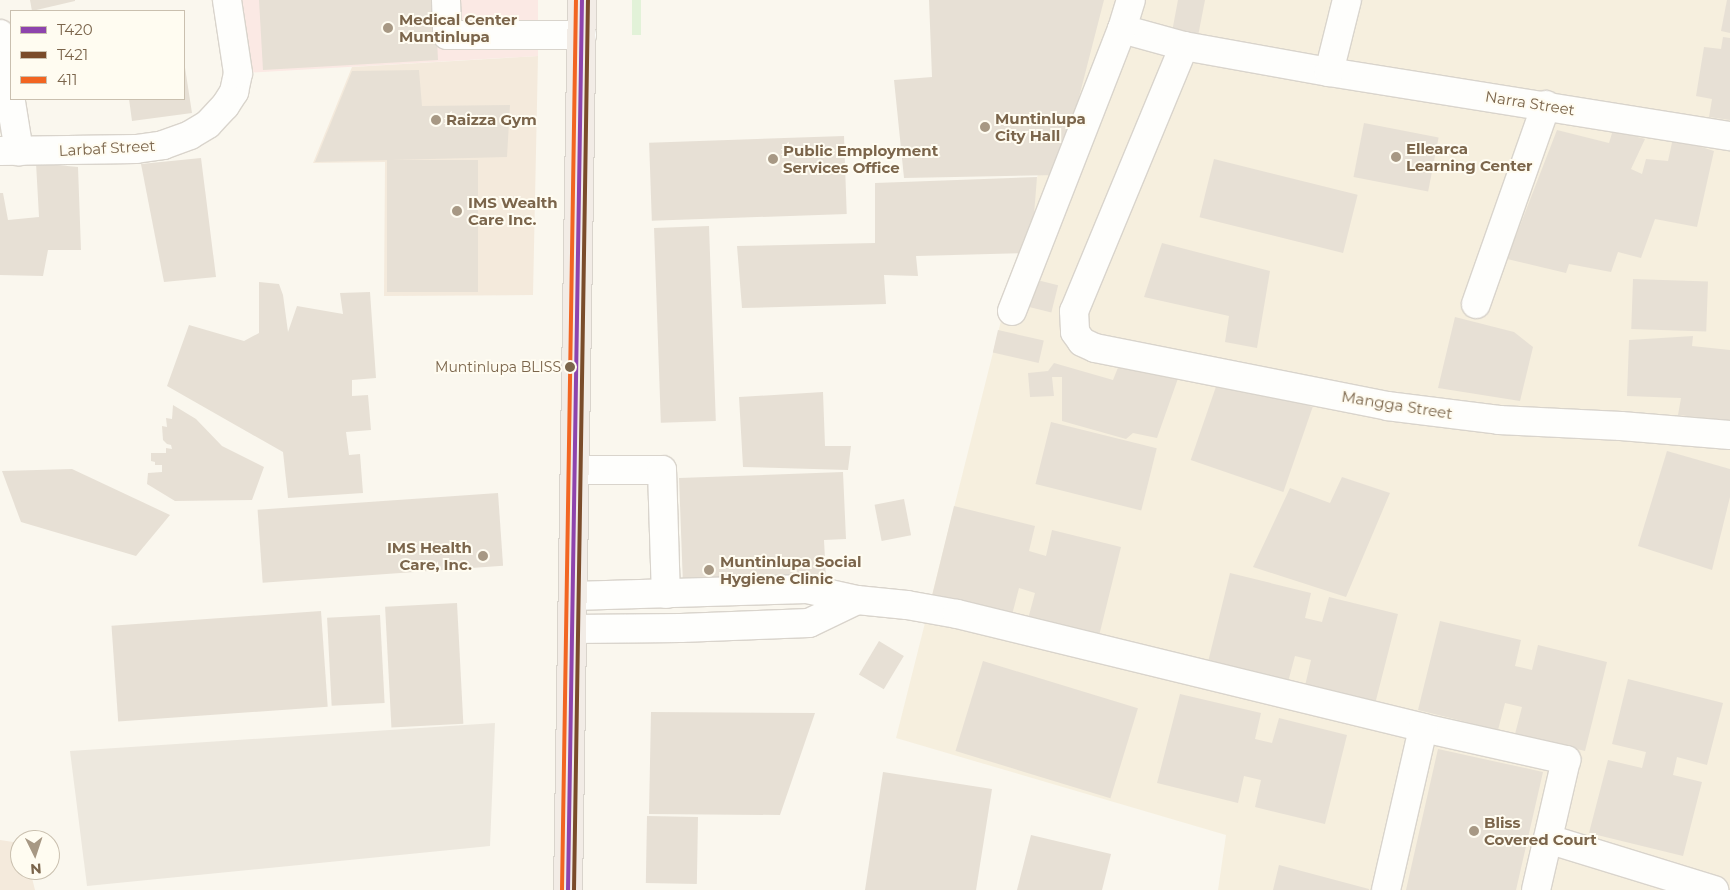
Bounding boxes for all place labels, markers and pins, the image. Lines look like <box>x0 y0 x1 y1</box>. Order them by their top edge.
place label: Medical Center Muntinlupa <box>399 10 517 45</box>
marker: Medical Center Muntinlupa <box>381 21 395 35</box>
place label: Muntinlupa City Hall <box>995 109 1086 144</box>
place label: Raizza Gym <box>446 111 537 129</box>
marker: Raizza Gym <box>430 114 442 126</box>
marker: Muntinlupa City Hall <box>979 121 991 133</box>
place label: Ellearca Learning Center <box>1406 139 1533 174</box>
place label: Public Employment Services Office <box>783 141 938 176</box>
marker: Ellearca Learning Center <box>1390 151 1402 163</box>
marker: Public Employment Services Office <box>767 153 779 165</box>
place label: IMS Wealth Care Inc. <box>468 193 558 228</box>
marker: IMS Wealth Care Inc. <box>450 204 464 218</box>
place label: Muntinlupa BLISS <box>435 359 561 375</box>
marker: Muntinlupa BLISS <box>565 362 575 372</box>
place label: IMS Health Care, Inc. <box>387 538 472 573</box>
marker: IMS Health Care, Inc. <box>476 549 490 563</box>
place label: Muntinlupa Social Hygiene Clinic <box>720 552 861 587</box>
marker: Muntinlupa Social Hygiene Clinic <box>702 563 716 577</box>
place label: Bliss Covered Court <box>1484 813 1597 848</box>
marker: Bliss Covered Court <box>1468 825 1480 837</box>

